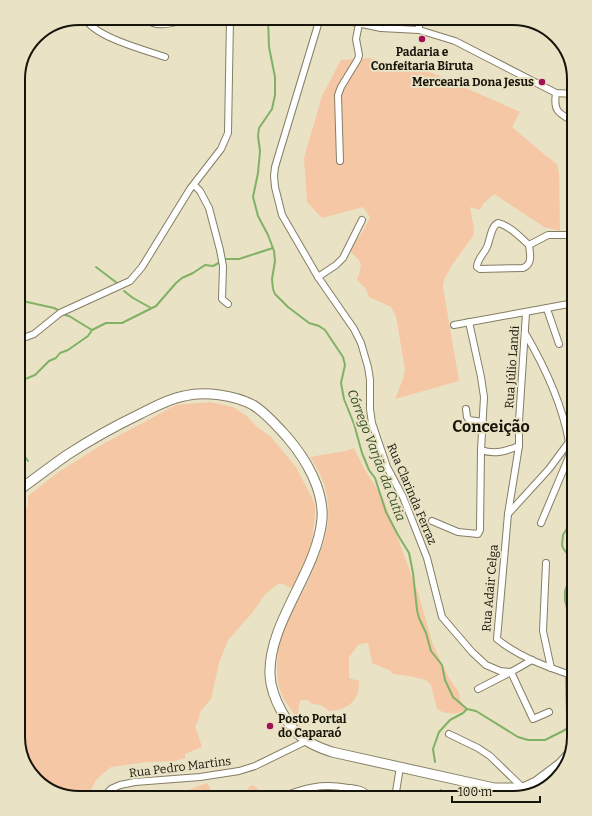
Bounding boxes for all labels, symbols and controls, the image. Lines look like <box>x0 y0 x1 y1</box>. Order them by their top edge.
marker: Padaria e Confeitaria Biruta <box>417 34 427 44</box>
place label: Padaria e Confeitaria Biruta <box>371 45 473 73</box>
place label: Mercearia Dona Jesus <box>412 75 534 89</box>
marker: Mercearia Dona Jesus <box>537 77 547 87</box>
street label: Rua Júlio Landi <box>502 325 522 409</box>
water label: Córrego Varjão da Cutia <box>344 387 409 523</box>
district label: Conceição <box>452 417 530 436</box>
street label: Rua Clarinda Ferraz <box>384 441 440 547</box>
street label: Rua Adair Celga <box>479 543 501 632</box>
place label: Posto Portal do Caparaó <box>278 712 347 740</box>
marker: Posto Portal do Caparaó <box>265 721 275 731</box>
street label: Rua Pedro Martins <box>128 754 232 780</box>
scale bar <box>452 778 540 804</box>
text: 100 m <box>458 785 493 799</box>

